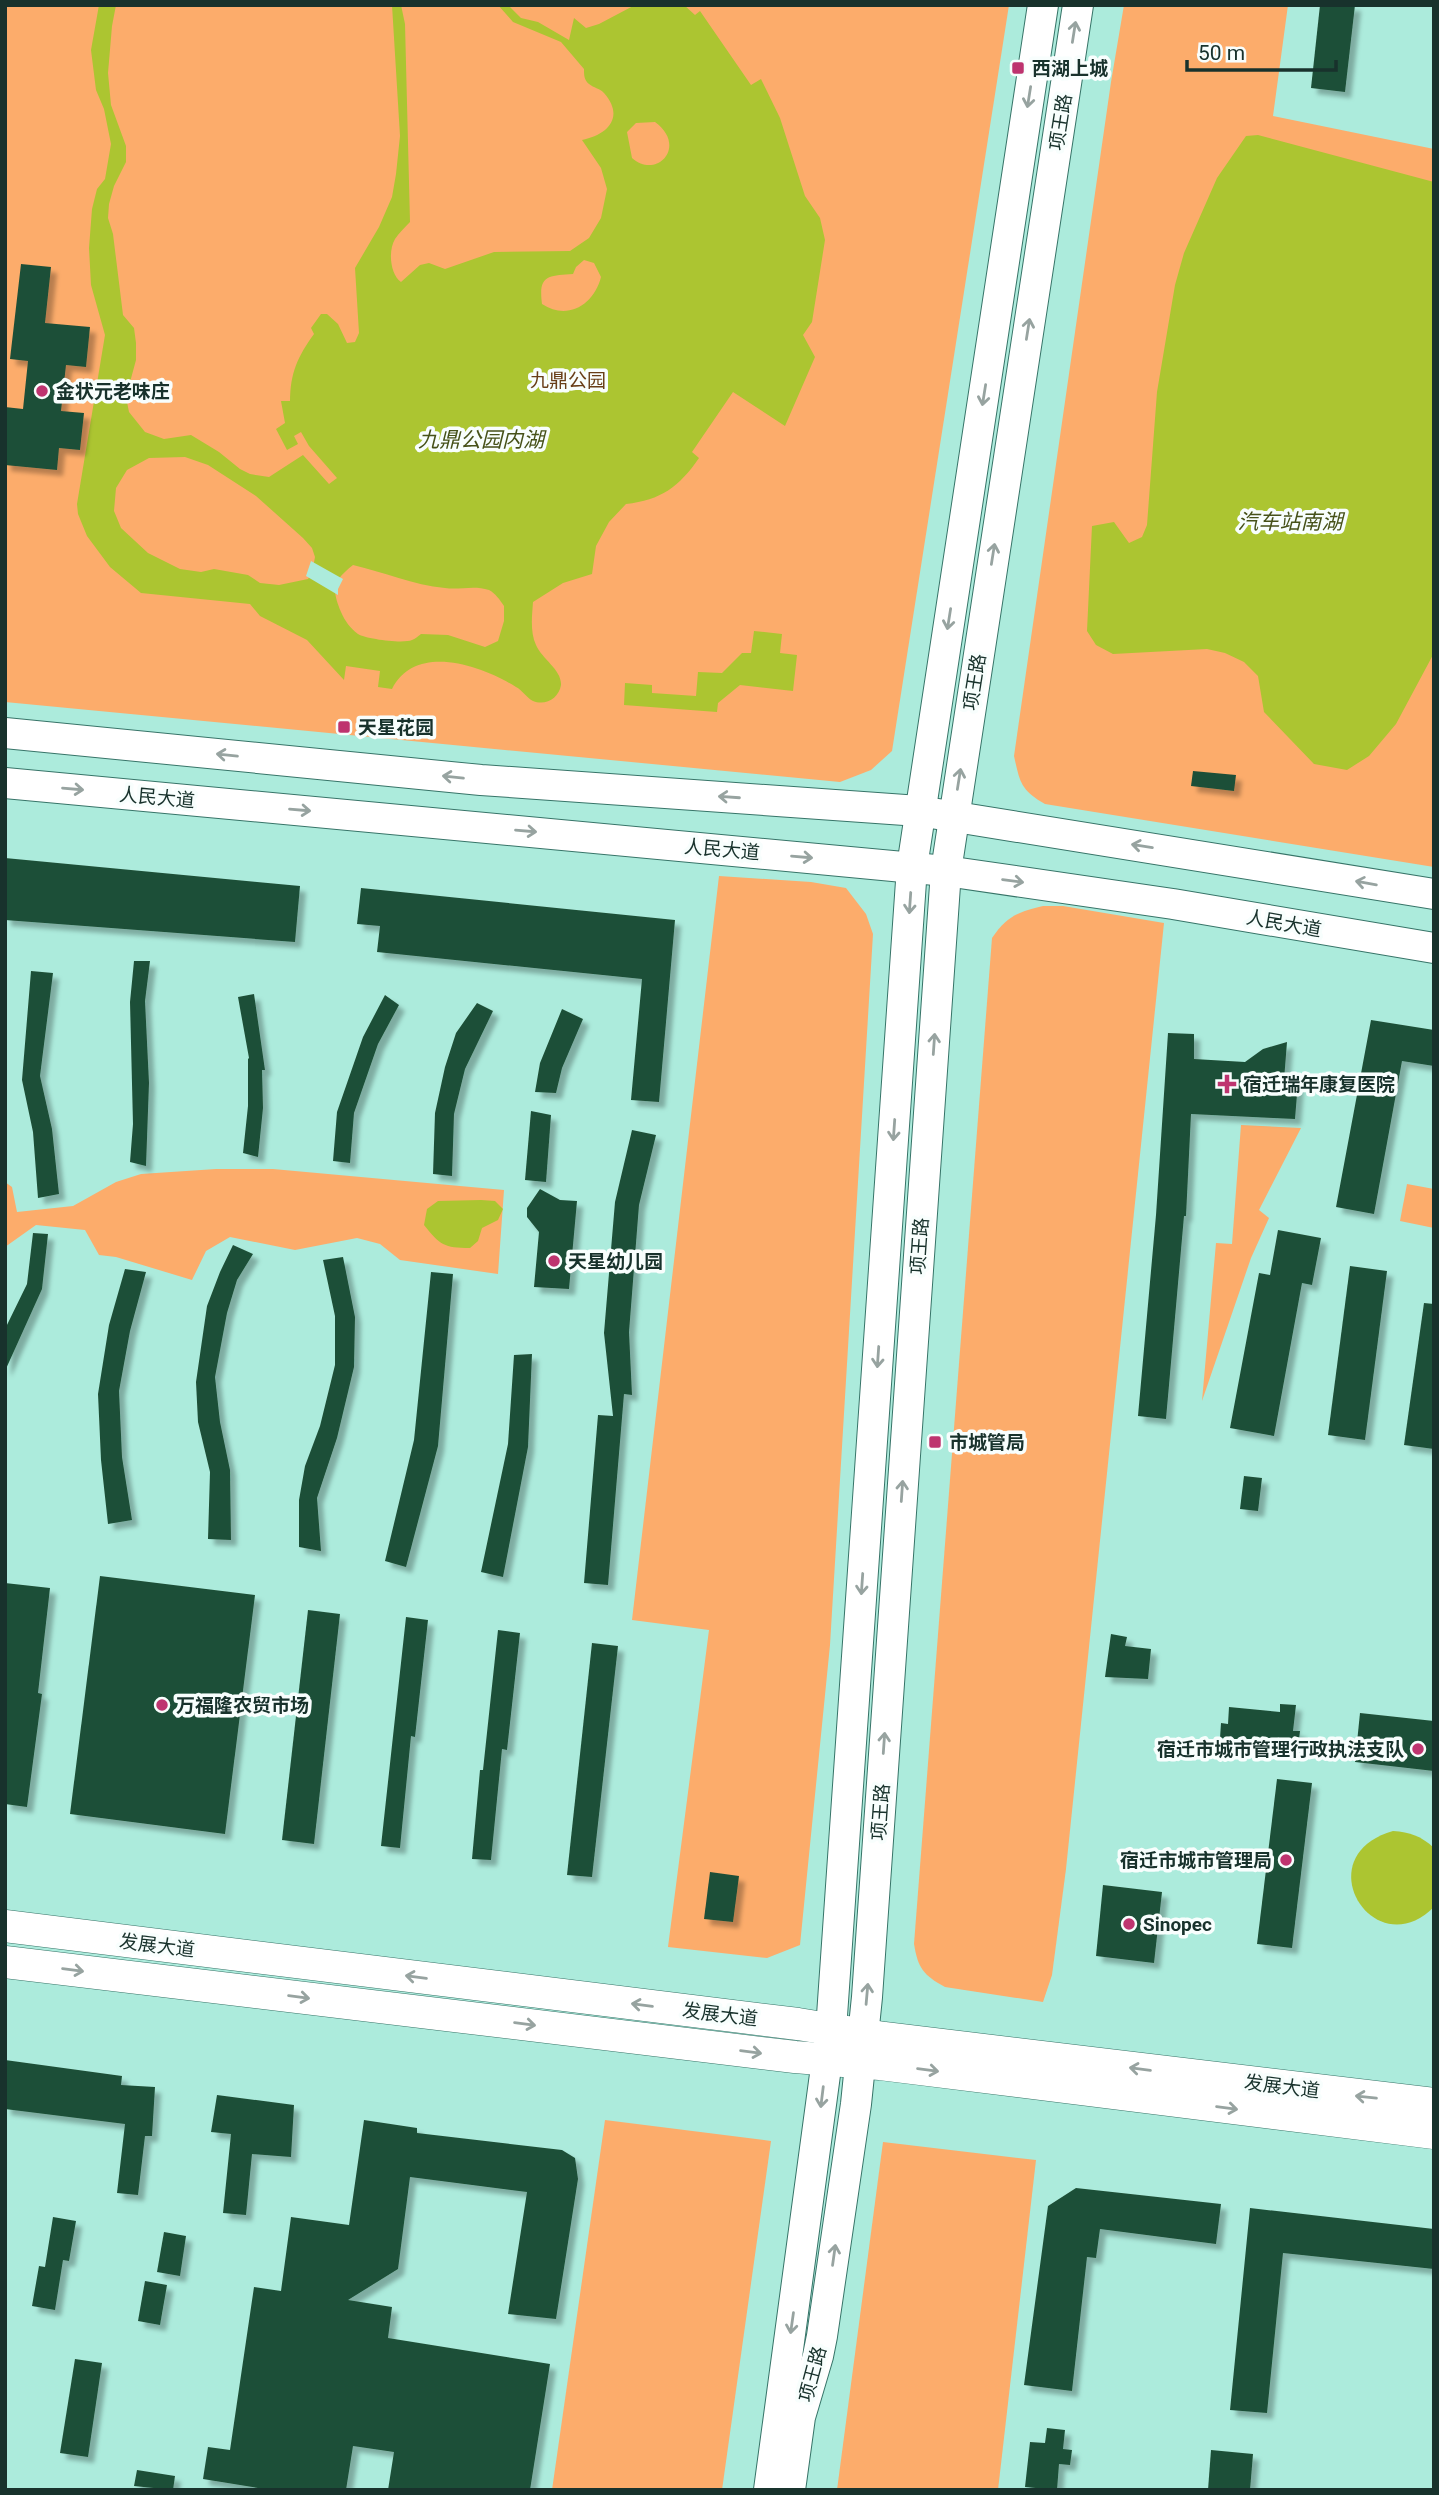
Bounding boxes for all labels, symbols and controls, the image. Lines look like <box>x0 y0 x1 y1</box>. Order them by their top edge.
one-way arrow <box>1068 21 1081 44</box>
scale bar <box>1187 28 1336 72</box>
text: 50 m <box>1198 41 1245 65</box>
place label: 西湖上城 <box>1032 57 1108 80</box>
marker: 西湖上城 <box>1010 60 1026 76</box>
one-way arrow <box>1022 85 1035 108</box>
street label: 项王路 <box>1045 92 1076 152</box>
one-way arrow <box>1022 318 1035 341</box>
park label: 九鼎公园 <box>530 369 606 392</box>
place label: 金状元老味庄 <box>56 380 170 403</box>
marker: 金状元老味庄 <box>34 383 50 399</box>
one-way arrow <box>977 383 990 405</box>
water label: 九鼎公园内湖 <box>418 428 547 452</box>
water label: 汽车站南湖 <box>1238 510 1345 534</box>
one-way arrow <box>987 543 1000 566</box>
one-way arrow <box>942 608 955 630</box>
street label: 项王路 <box>959 652 990 712</box>
place label: 天星花园 <box>358 716 434 739</box>
marker: 天星花园 <box>336 719 352 735</box>
one-way arrow <box>216 748 238 761</box>
one-way arrow <box>952 768 965 791</box>
one-way arrow <box>442 770 465 783</box>
one-way arrow <box>61 783 84 796</box>
street label: 人民大道 <box>118 783 196 812</box>
one-way arrow <box>718 790 741 803</box>
one-way arrow <box>288 804 311 817</box>
one-way arrow <box>514 825 537 838</box>
street label: 人民大道 <box>683 835 761 864</box>
one-way arrow <box>1131 839 1154 852</box>
one-way arrow <box>790 851 812 864</box>
one-way arrow <box>1001 874 1024 887</box>
one-way arrow <box>1356 876 1378 889</box>
one-way arrow <box>903 891 916 914</box>
street label: 人民大道 <box>1244 906 1323 941</box>
one-way arrow <box>927 1033 940 1056</box>
place label: 宿迁瑞年康复医院 <box>1243 1073 1395 1096</box>
marker: 宿迁瑞年康复医院 <box>1217 1074 1237 1094</box>
one-way arrow <box>887 1118 900 1141</box>
street label: 项王路 <box>906 1217 933 1275</box>
place label: 天星幼儿园 <box>568 1250 663 1273</box>
marker: 天星幼儿园 <box>546 1253 562 1269</box>
one-way arrow <box>871 1345 884 1368</box>
place label: 市城管局 <box>949 1431 1025 1454</box>
marker: 市城管局 <box>927 1434 943 1450</box>
one-way arrow <box>896 1480 909 1503</box>
one-way arrow <box>856 1572 869 1595</box>
place label: 万福隆农贸市场 <box>176 1694 309 1717</box>
marker: 万福隆农贸市场 <box>154 1697 170 1713</box>
one-way arrow <box>878 1731 891 1754</box>
place label: 宿迁市城市管理行政执法支队 <box>1157 1738 1404 1761</box>
marker: 宿迁市城市管理行政执法支队 <box>1410 1741 1426 1757</box>
street label: 项王路 <box>867 1783 894 1841</box>
place label: 宿迁市城市管理局 <box>1120 1849 1272 1872</box>
marker: 宿迁市城市管理局 <box>1278 1852 1294 1868</box>
place label: Sinopec <box>1143 1913 1212 1936</box>
marker: Sinopec <box>1121 1916 1137 1932</box>
street label: 发展大道 <box>118 1929 196 1962</box>
one-way arrow <box>61 1964 84 1977</box>
one-way arrow <box>405 1970 428 1983</box>
one-way arrow <box>861 1983 874 2006</box>
one-way arrow <box>287 1990 310 2003</box>
one-way arrow <box>631 1998 653 2011</box>
street label: 发展大道 <box>681 1998 759 2031</box>
one-way arrow <box>513 2018 536 2031</box>
one-way arrow <box>739 2046 761 2059</box>
one-way arrow <box>1129 2062 1152 2075</box>
one-way arrow <box>916 2064 939 2077</box>
street label: 发展大道 <box>1243 2070 1321 2103</box>
one-way arrow <box>816 2085 829 2108</box>
one-way arrow <box>1355 2090 1378 2103</box>
one-way arrow <box>1215 2101 1237 2114</box>
one-way arrow <box>827 2244 840 2267</box>
one-way arrow <box>785 2311 798 2334</box>
street label: 项王路 <box>794 2344 831 2405</box>

